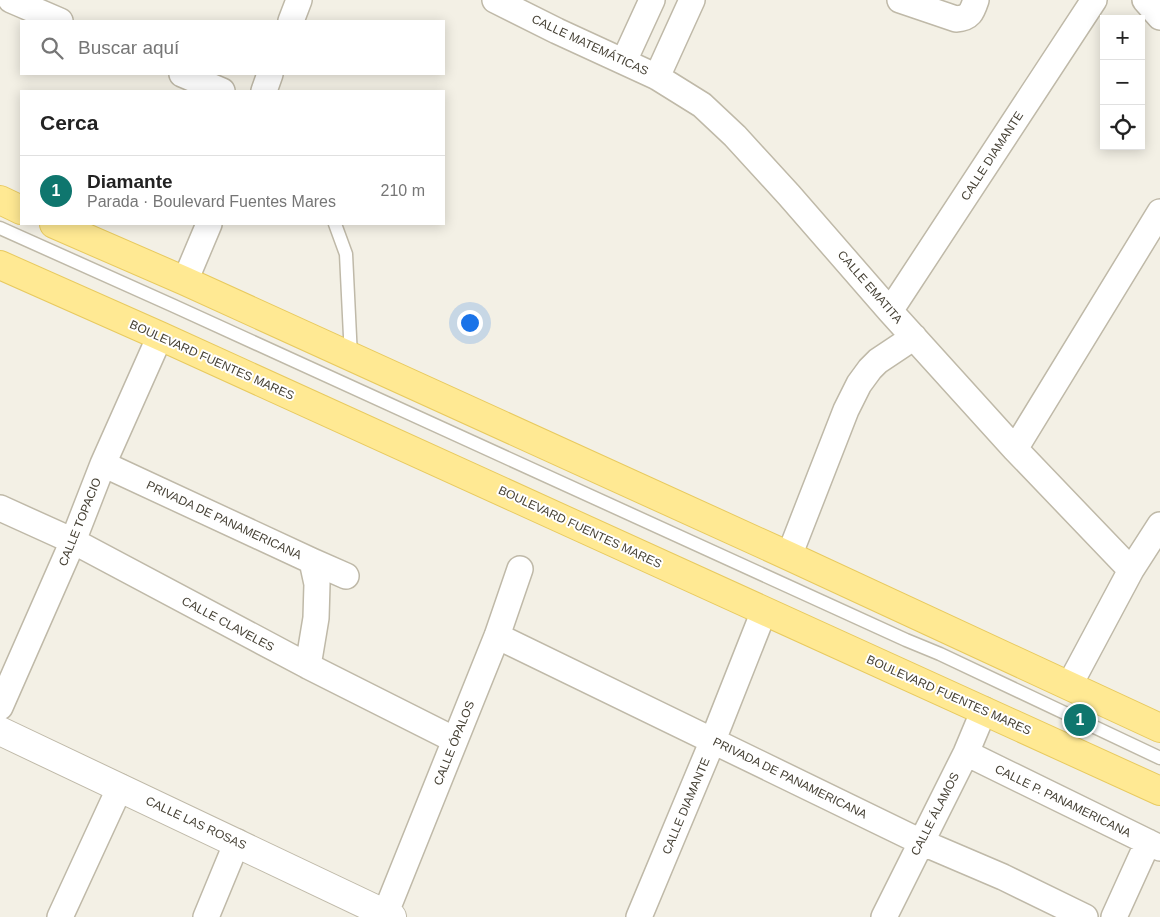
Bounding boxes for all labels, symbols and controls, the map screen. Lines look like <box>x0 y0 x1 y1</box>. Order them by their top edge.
street label: CALLE MATEMÁTICAS <box>529 11 651 78</box>
map controls <box>1100 15 1145 150</box>
button: + <box>1100 15 1145 60</box>
search box <box>20 20 445 75</box>
icon: search <box>38 34 66 62</box>
text: Buscar aquí <box>78 37 179 58</box>
button: − <box>1100 60 1145 105</box>
button: locate <box>1100 105 1145 150</box>
street label: CALLE DIAMANTE <box>958 109 1026 203</box>
text: Cerca <box>40 111 98 134</box>
text: Diamante <box>87 171 173 192</box>
text: 1 <box>52 182 60 199</box>
text: 210 m <box>381 182 425 199</box>
text: Parada · Boulevard Fuentes Mares <box>87 193 336 210</box>
street label: CALLE EMATITA <box>835 248 905 326</box>
your location <box>457 310 483 336</box>
street label: BOULEVARD FUENTES MARES <box>128 317 296 403</box>
street label: CALLE TOPACIO <box>56 476 104 568</box>
street label: PRIVADA DE PANAMERICANA <box>144 478 304 562</box>
street label: BOULEVARD FUENTES MARES <box>496 483 664 571</box>
street label: CALLE CLAVELES <box>179 594 277 654</box>
street label: BOULEVARD FUENTES MARES <box>865 652 1033 738</box>
street label: CALLE ÓPALOS <box>430 698 477 787</box>
pin: 1 <box>1064 701 1096 739</box>
street label: PRIVADA DE PANAMERICANA <box>711 735 869 821</box>
street label: CALLE DIAMANTE <box>659 756 713 856</box>
street label: CALLE P. PANAMERICANA <box>993 762 1133 840</box>
street label: CALLE ÁLAMOS <box>907 770 962 858</box>
street label: CALLE LAS ROSAS <box>143 794 249 852</box>

